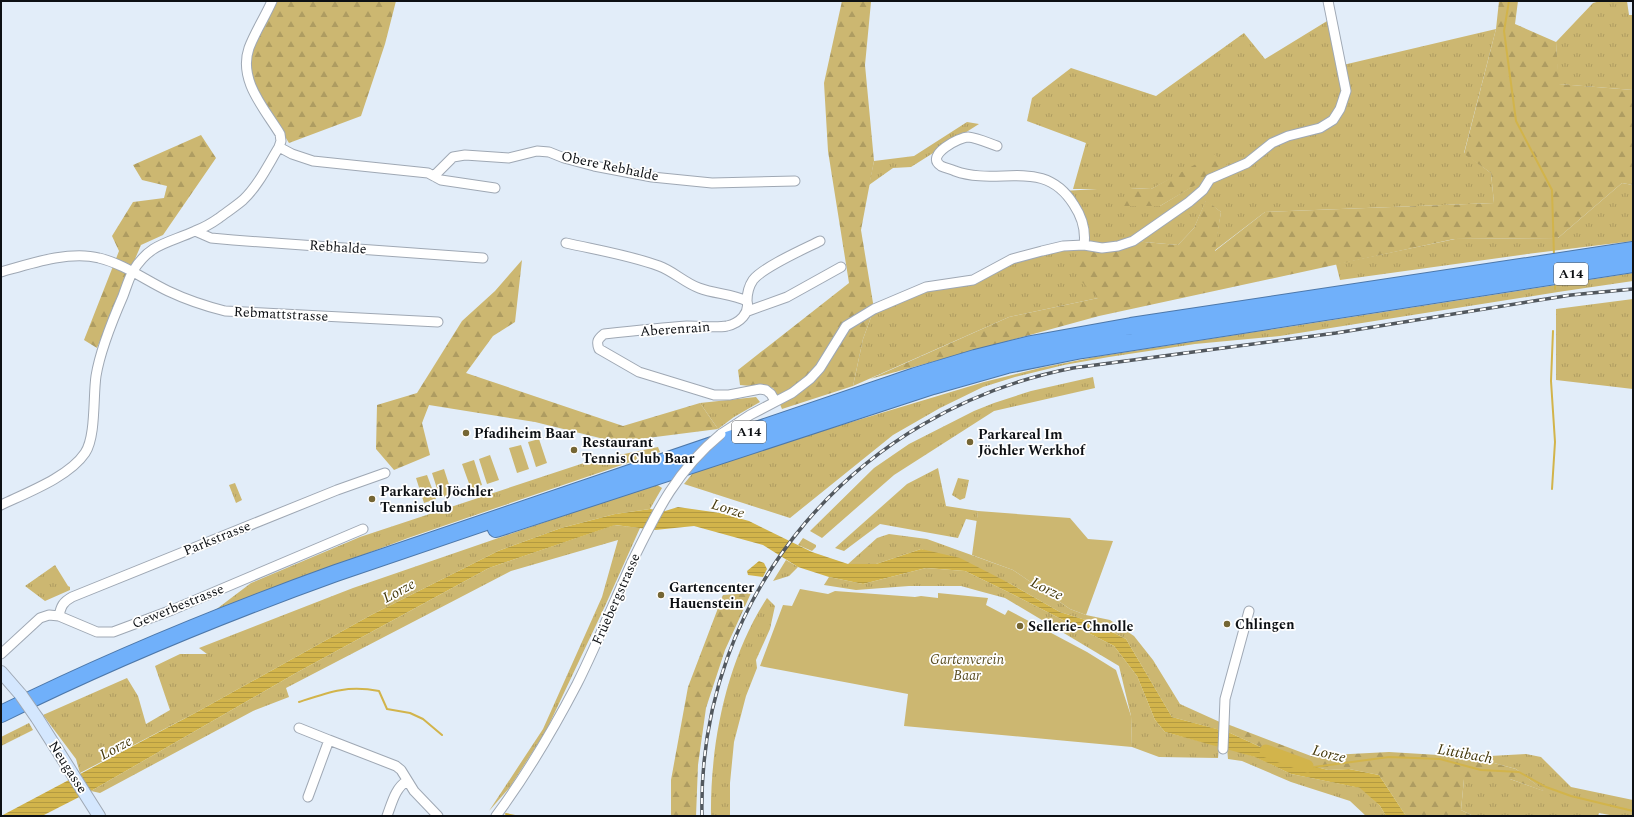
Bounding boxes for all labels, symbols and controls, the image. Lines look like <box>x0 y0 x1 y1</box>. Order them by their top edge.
street label: Obere Rebhalde <box>559 145 661 187</box>
street label: Rebhalde <box>309 235 368 259</box>
road number: A14 <box>1554 263 1588 285</box>
street label: Rebmattstrasse <box>233 301 329 327</box>
street label: Aberenrain <box>639 316 711 342</box>
road number: A14 <box>732 421 766 443</box>
place label: Pfadiheim Baar <box>474 423 576 444</box>
place label: Parkareal Im Jöchler Werkhof <box>978 424 1086 461</box>
marker: Pfadiheim Baar <box>461 428 471 438</box>
place label: Restaurant Tennis Club Baar <box>582 432 694 469</box>
marker: Parkareal Im Jöchler Werkhof <box>965 437 975 447</box>
marker: Restaurant Tennis Club Baar <box>569 445 579 455</box>
place label: Parkareal Jöchler Tennisclub <box>380 481 493 518</box>
water label: Lorze <box>708 493 748 525</box>
marker: Parkareal Jöchler Tennisclub <box>367 494 377 504</box>
street label: Parkstrasse <box>180 515 254 561</box>
street label: Früebergstrasse <box>586 550 646 648</box>
water label: Lorze <box>1027 571 1068 607</box>
water label: Lorze <box>379 573 420 609</box>
place label: Gartencenter Hauenstein <box>669 577 754 614</box>
street label: Gewerbestrasse <box>129 578 227 634</box>
marker: Gartencenter Hauenstein <box>656 590 666 600</box>
place label: Chlingen <box>1235 614 1295 635</box>
place label: Sellerie-Chnolle <box>1028 616 1133 637</box>
marker: Chlingen <box>1222 619 1232 629</box>
marker: Sellerie-Chnolle <box>1015 621 1025 631</box>
park label: Gartenverein Baar <box>930 649 1005 686</box>
water label: Lorze <box>96 730 137 766</box>
street label: Neugasse <box>43 737 93 798</box>
water label: Littibach <box>1436 738 1495 770</box>
water label: Lorze <box>1310 739 1349 769</box>

